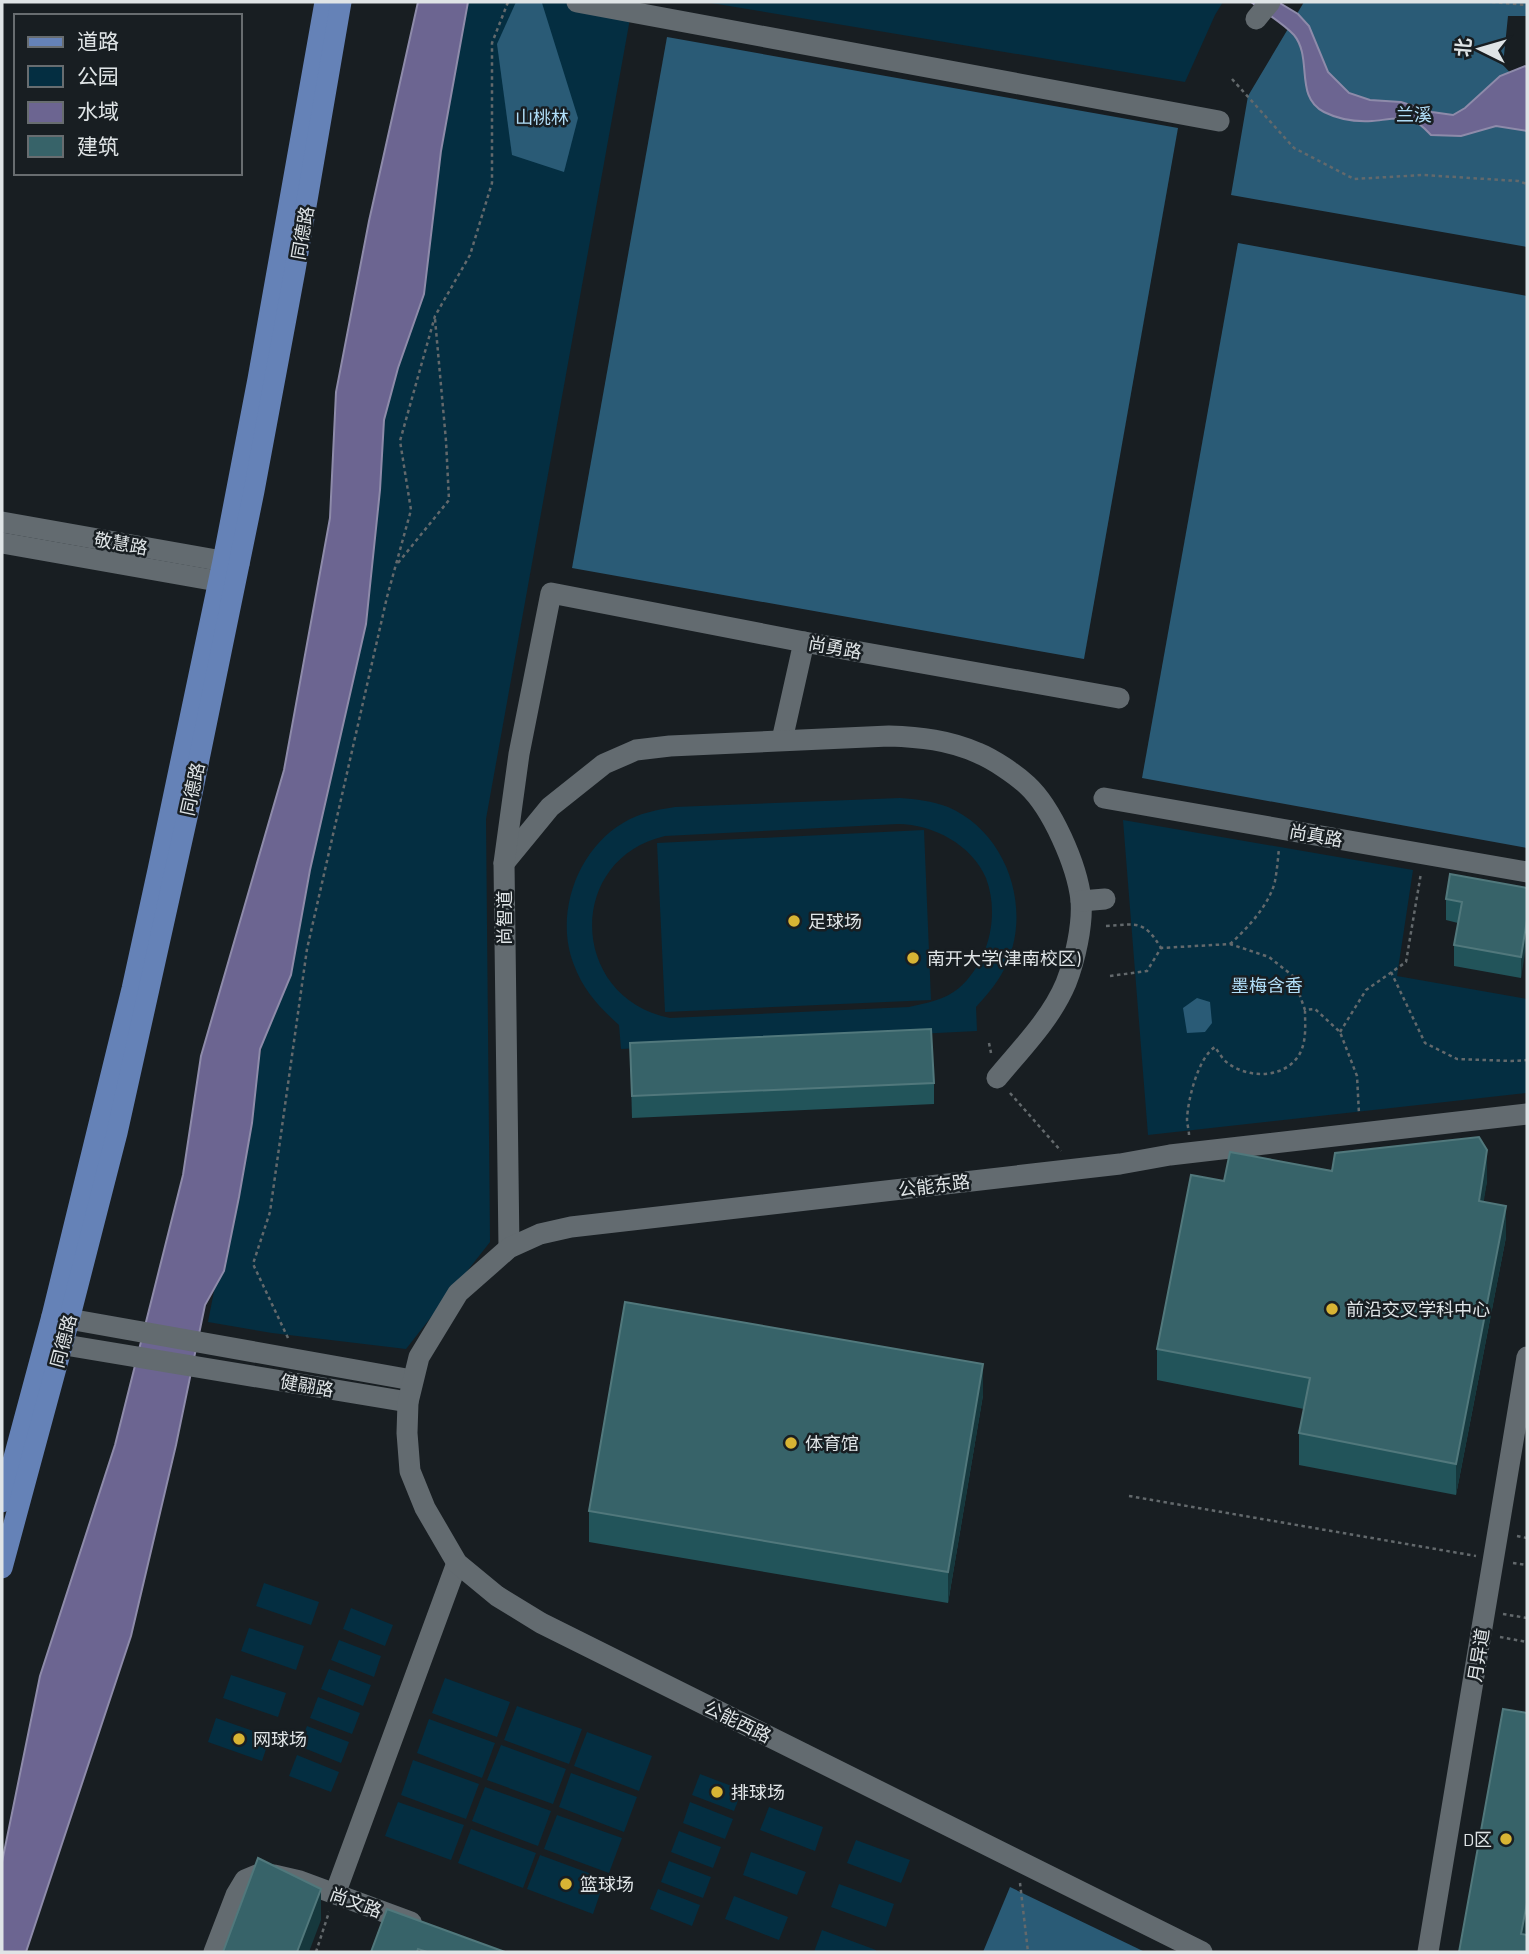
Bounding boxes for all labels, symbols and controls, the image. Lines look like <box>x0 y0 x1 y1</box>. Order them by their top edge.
legend <box>14 14 242 175</box>
north arrow <box>1445 14 1515 84</box>
text: 道路 <box>77 28 119 53</box>
text: 北 <box>1450 37 1475 58</box>
text: 公园 <box>77 63 119 88</box>
text: 水域 <box>77 98 119 123</box>
park label: 兰溪 <box>1396 103 1432 125</box>
park label: 山桃林 <box>515 106 569 128</box>
text: 建筑 <box>77 133 119 158</box>
street label: 同德路 <box>286 205 318 261</box>
street label: 敬慧路 <box>93 527 149 559</box>
street label: 尚勇路 <box>807 631 863 663</box>
street label: 同德路 <box>176 760 208 818</box>
street label: 尚真路 <box>1288 819 1344 851</box>
street label: 尚智道 <box>493 891 515 945</box>
place label: 足球场 <box>808 910 862 932</box>
marker: 足球场 <box>786 913 802 929</box>
place label: 南开大学(津南校区) <box>927 947 1081 969</box>
marker: 南开大学(津南校区) <box>905 950 921 966</box>
park label: 墨梅含香 <box>1231 974 1303 996</box>
street label: 公能东路 <box>897 1170 971 1200</box>
place label: 前沿交叉学科中心 <box>1346 1298 1490 1320</box>
marker: 前沿交叉学科中心 <box>1324 1301 1340 1317</box>
street label: 同德路 <box>45 1312 81 1370</box>
street label: 健翮路 <box>279 1369 335 1401</box>
place label: 体育馆 <box>805 1432 859 1454</box>
marker: 体育馆 <box>783 1435 799 1451</box>
street label: 月异道 <box>1463 1627 1493 1683</box>
street label: 公能西路 <box>701 1695 775 1747</box>
place label: 网球场 <box>253 1728 307 1750</box>
marker: 网球场 <box>231 1731 247 1747</box>
place label: 排球场 <box>731 1781 785 1803</box>
marker: 排球场 <box>709 1784 725 1800</box>
place label: D区 <box>1463 1828 1492 1850</box>
marker: D区 <box>1498 1831 1514 1847</box>
place label: 篮球场 <box>580 1873 634 1895</box>
marker: 篮球场 <box>558 1876 574 1892</box>
street label: 尚文路 <box>327 1882 385 1922</box>

